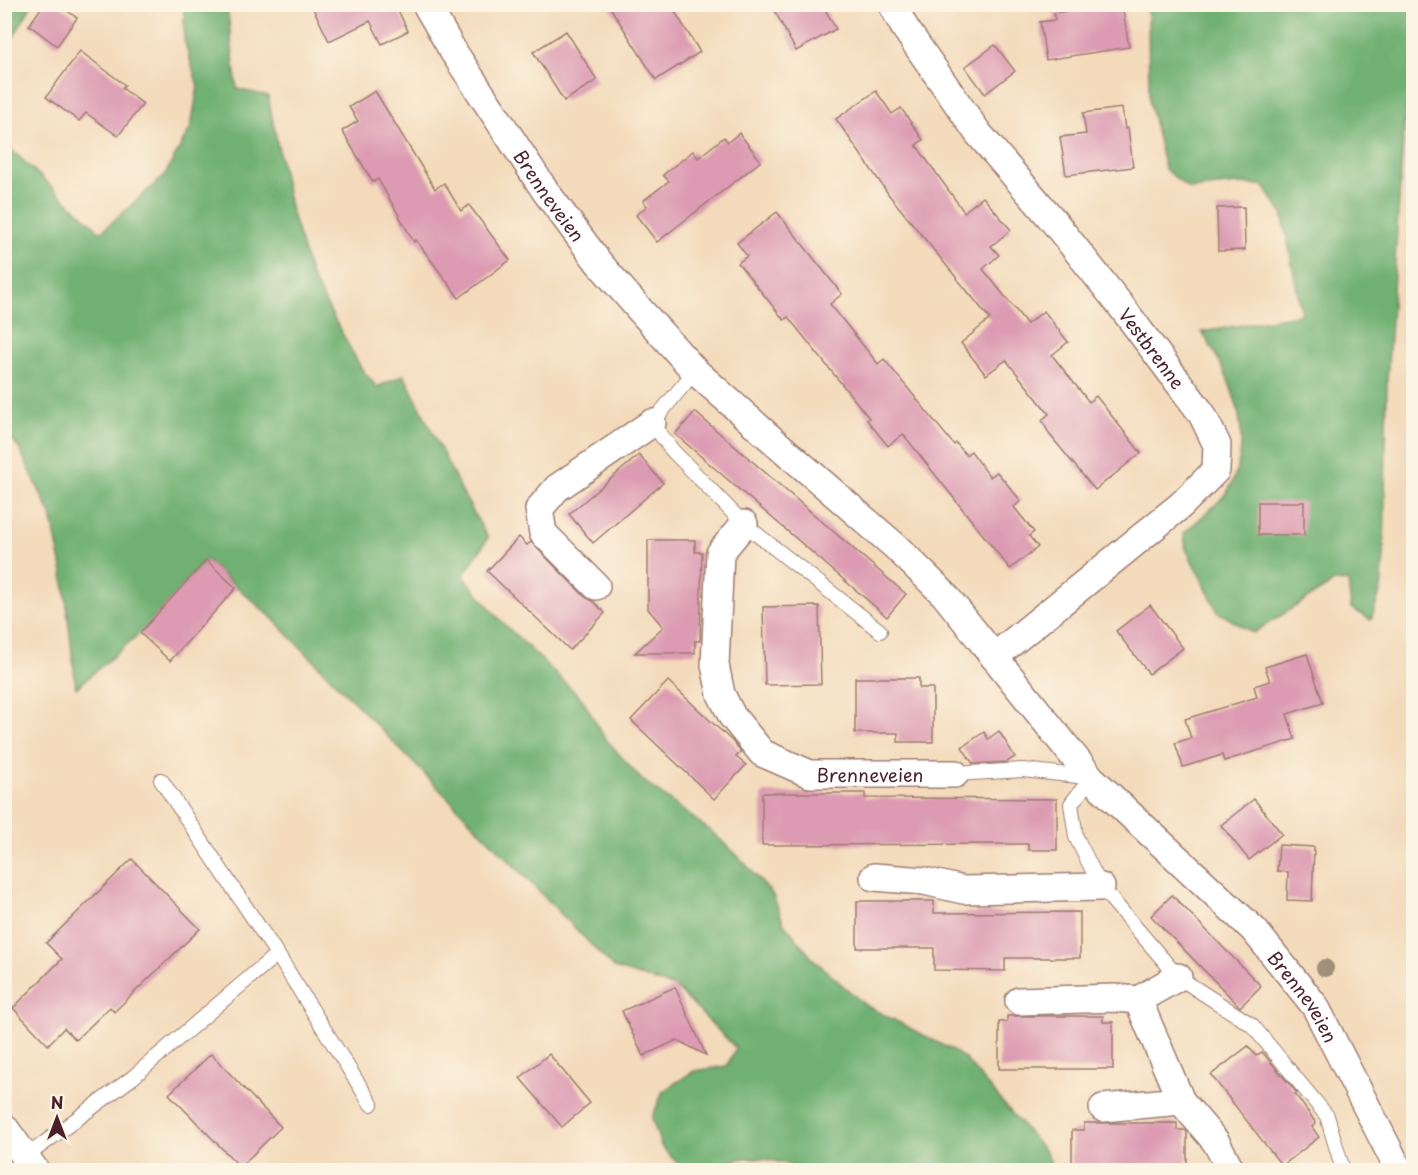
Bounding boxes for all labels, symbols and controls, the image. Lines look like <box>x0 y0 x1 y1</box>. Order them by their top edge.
street label: Brenneveien <box>508 144 592 247</box>
street label: Vestbrenne <box>1113 302 1192 394</box>
street label: Brenneveien <box>817 761 923 788</box>
street label: Brenneveien <box>1262 945 1345 1047</box>
north arrow <box>27 1088 87 1148</box>
text: N <box>51 1090 63 1114</box>

